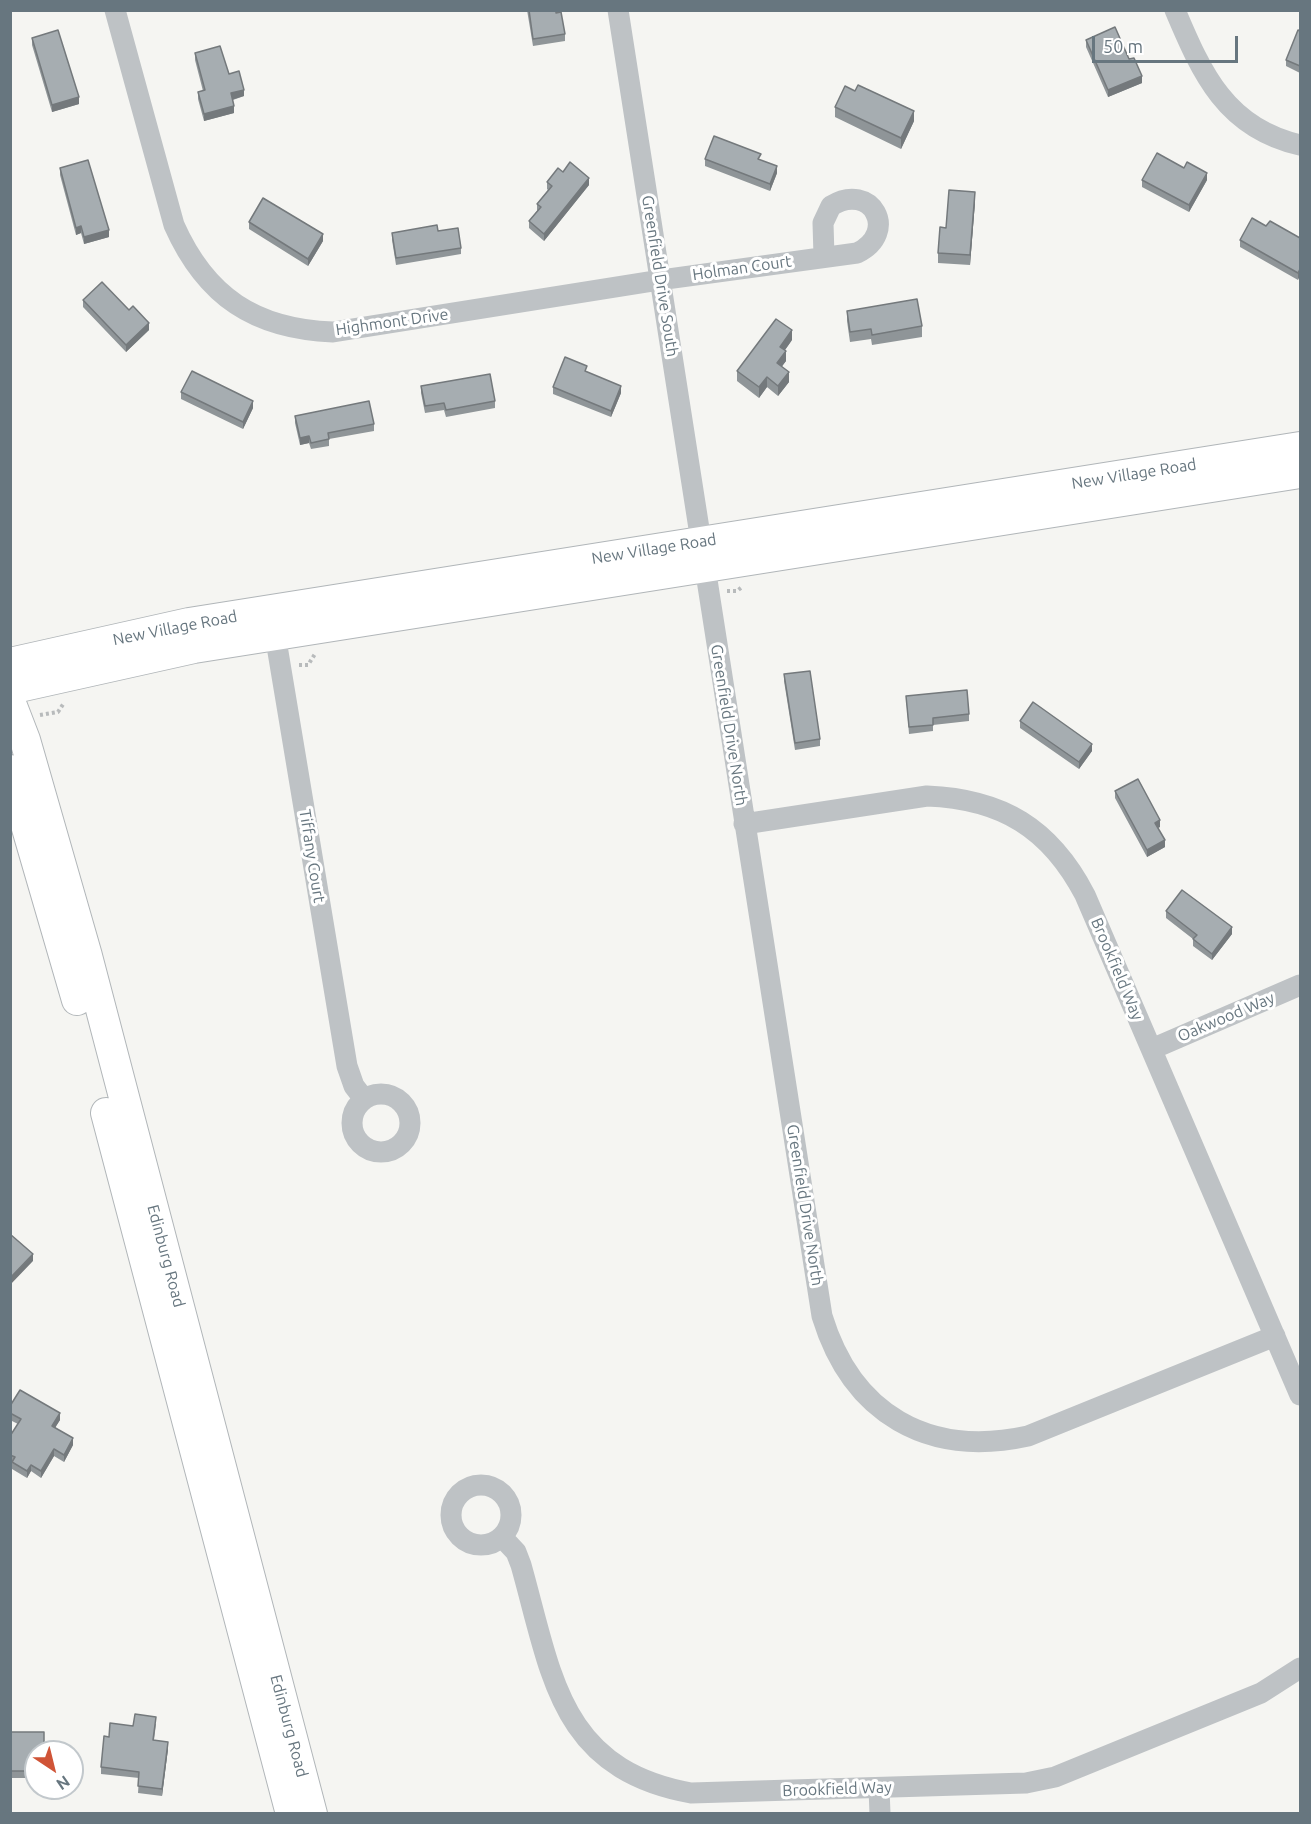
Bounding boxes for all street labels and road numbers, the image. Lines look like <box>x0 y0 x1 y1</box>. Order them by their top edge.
street label: Greenfield Drive South <box>638 194 682 358</box>
street label: Holman Court <box>691 252 793 284</box>
street label: Highmont Drive <box>334 305 450 339</box>
street label: New Village Road <box>1070 455 1198 493</box>
street label: New Village Road <box>590 530 718 568</box>
street label: New Village Road <box>111 607 239 649</box>
street label: Greenfield Drive North <box>707 643 751 807</box>
street label: Tiffany Court <box>295 808 329 904</box>
street label: Brookfield Way <box>1087 915 1147 1023</box>
street label: Oakwood Way <box>1175 988 1277 1046</box>
street label: Greenfield Drive North <box>783 1123 827 1287</box>
street label: Edinburg Road <box>143 1203 189 1309</box>
street label: Edinburg Road <box>266 1673 312 1779</box>
street label: Brookfield Way <box>782 1777 892 1801</box>

